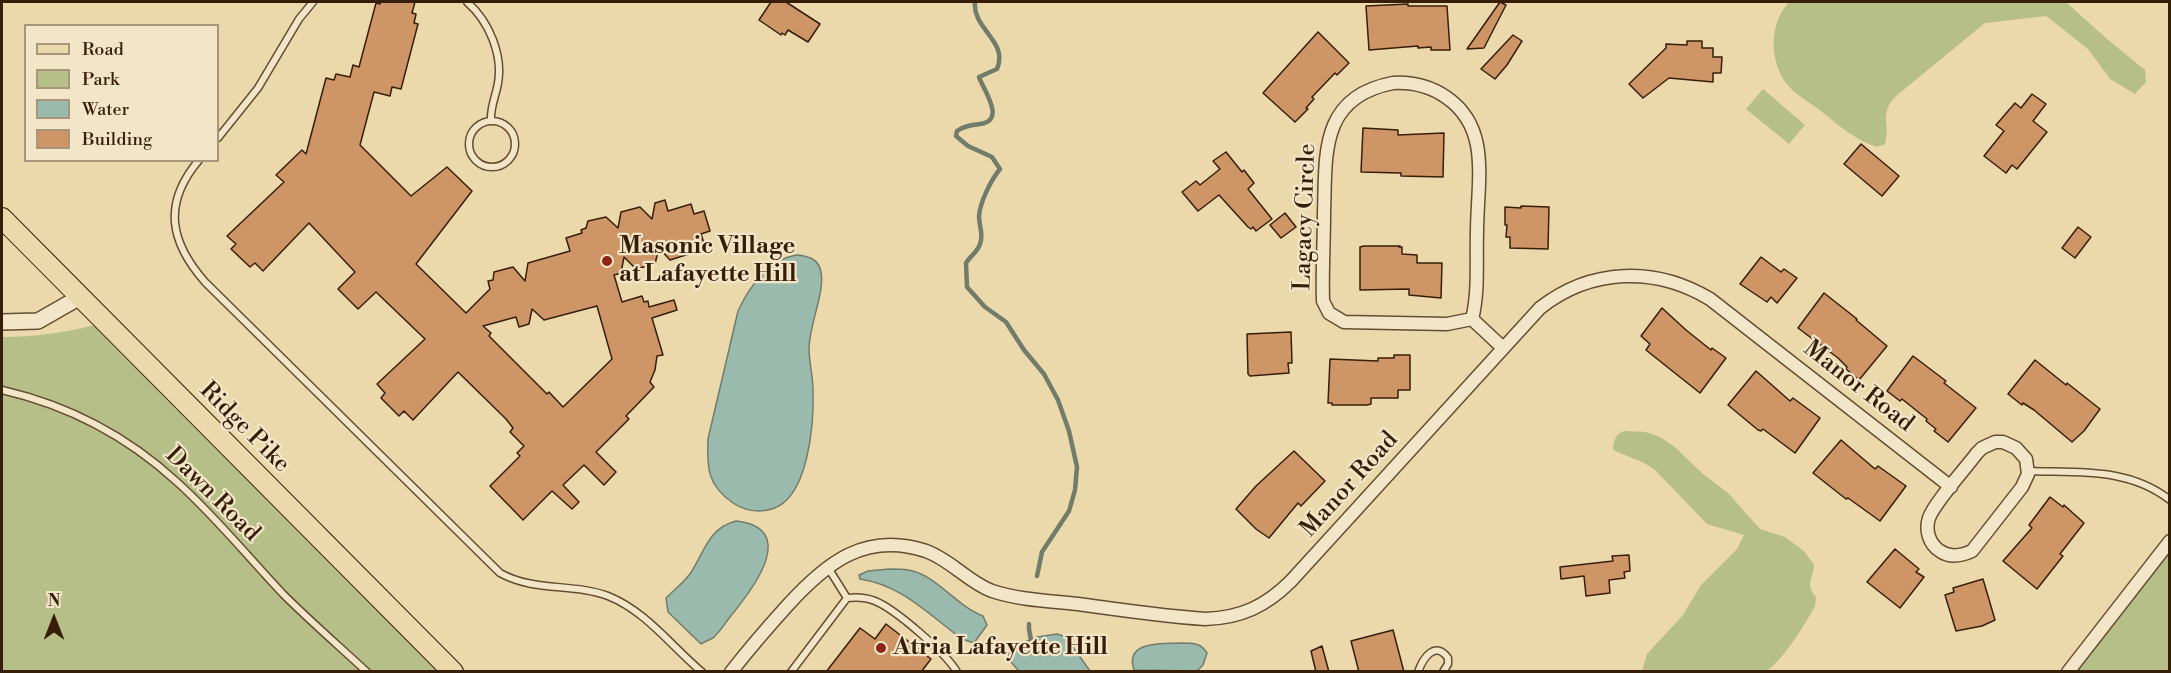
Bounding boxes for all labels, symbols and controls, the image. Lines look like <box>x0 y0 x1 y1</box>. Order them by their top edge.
legend <box>24 24 219 162</box>
text: Road <box>82 38 124 61</box>
text: Park <box>82 68 119 91</box>
text: Water <box>82 98 129 121</box>
text: Building <box>82 128 152 151</box>
street label: Lagacy Circle <box>1289 143 1323 291</box>
place label: Masonic Village at Lafayette Hill <box>619 233 797 289</box>
marker: Masonic Village at Lafayette Hill <box>600 254 614 268</box>
street label: Manor Road <box>1797 335 1919 439</box>
street label: Ridge Pike <box>193 377 295 479</box>
street label: Manor Road <box>1295 426 1405 544</box>
street label: Dawn Road <box>159 442 265 548</box>
north arrow <box>24 589 84 649</box>
text: N <box>48 591 60 611</box>
place label: Atria Lafayette Hill <box>893 634 1108 662</box>
marker: Atria Lafayette Hill <box>874 641 888 655</box>

